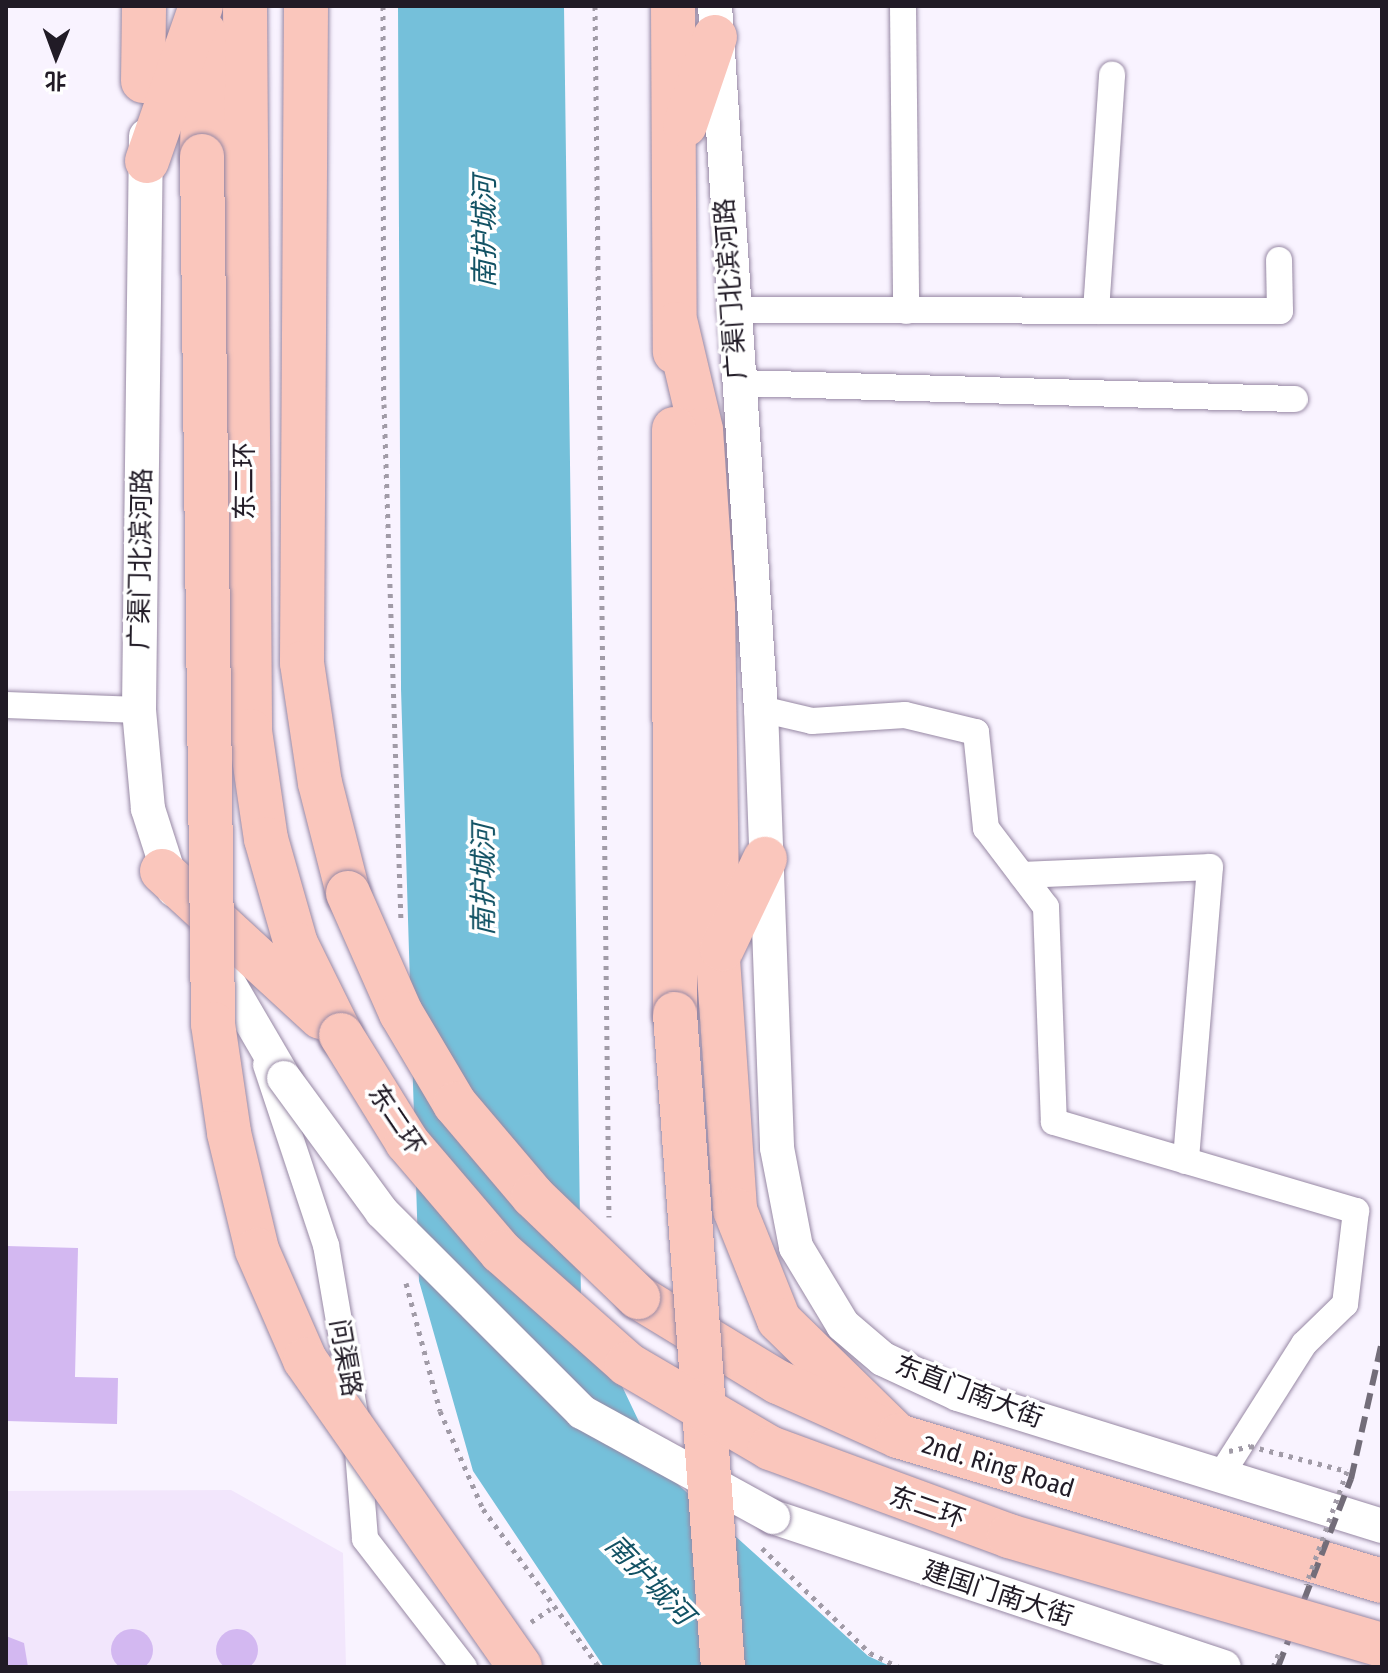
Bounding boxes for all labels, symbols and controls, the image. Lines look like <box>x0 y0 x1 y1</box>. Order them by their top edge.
north arrow <box>16 16 96 96</box>
text: 北 <box>44 67 67 94</box>
water label: 南护城河 <box>468 176 502 288</box>
street label: 广渠门北滨河路 <box>709 197 753 381</box>
street label: 东二环 <box>229 442 261 520</box>
street label: 广渠门北滨河路 <box>124 468 158 650</box>
water label: 南护城河 <box>467 824 501 936</box>
street label: 东二环 <box>361 1079 431 1161</box>
street label: 问渠路 <box>323 1317 367 1399</box>
street label: 东直门南大街 <box>891 1349 1047 1435</box>
street label: 2nd. Ring Road <box>918 1429 1078 1505</box>
street label: 东二环 <box>885 1481 969 1535</box>
water label: 南护城河 <box>598 1528 700 1632</box>
street label: 建国门南大街 <box>919 1555 1077 1633</box>

